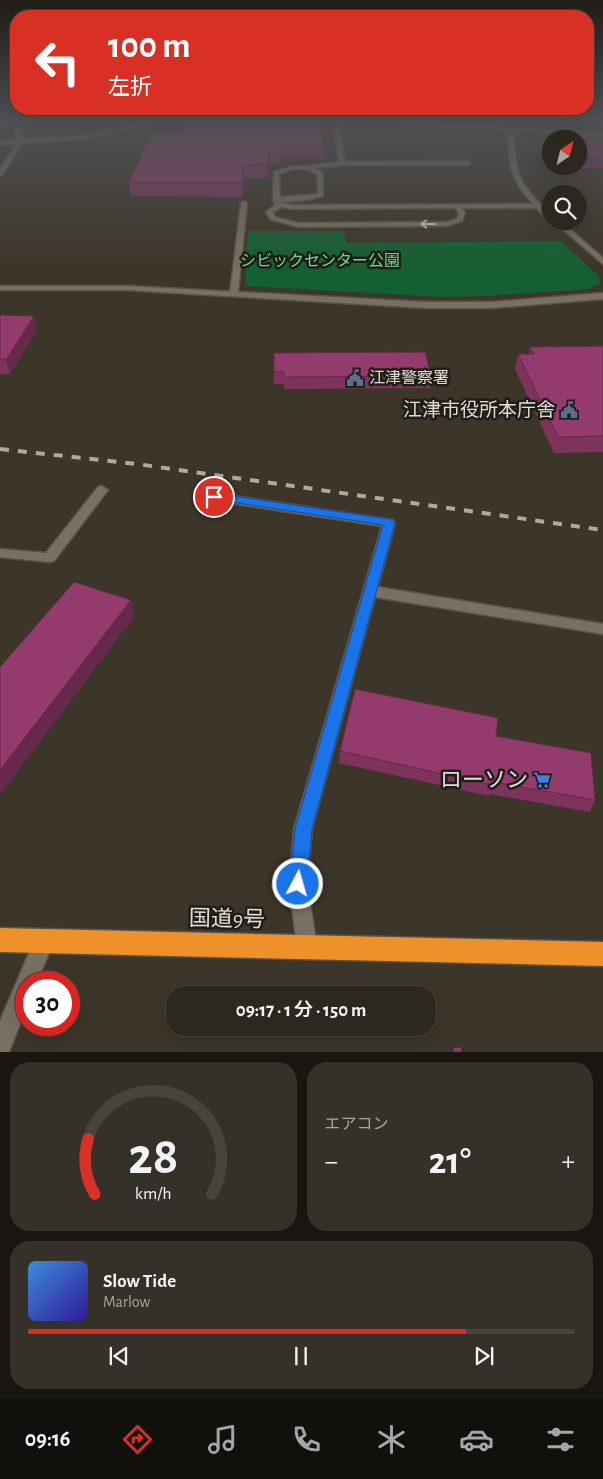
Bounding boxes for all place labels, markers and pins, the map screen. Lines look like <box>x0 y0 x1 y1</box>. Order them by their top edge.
public building icon: 江津警察署 <box>345 368 365 388</box>
place label: 江津警察署 <box>369 369 449 386</box>
place label: 江津市役所本庁舎 <box>403 399 555 420</box>
public building icon: 江津市役所本庁舎 <box>559 400 579 420</box>
pin <box>193 476 235 518</box>
place label: ローソン <box>440 769 528 791</box>
supermarket icon: ローソン <box>532 770 552 790</box>

